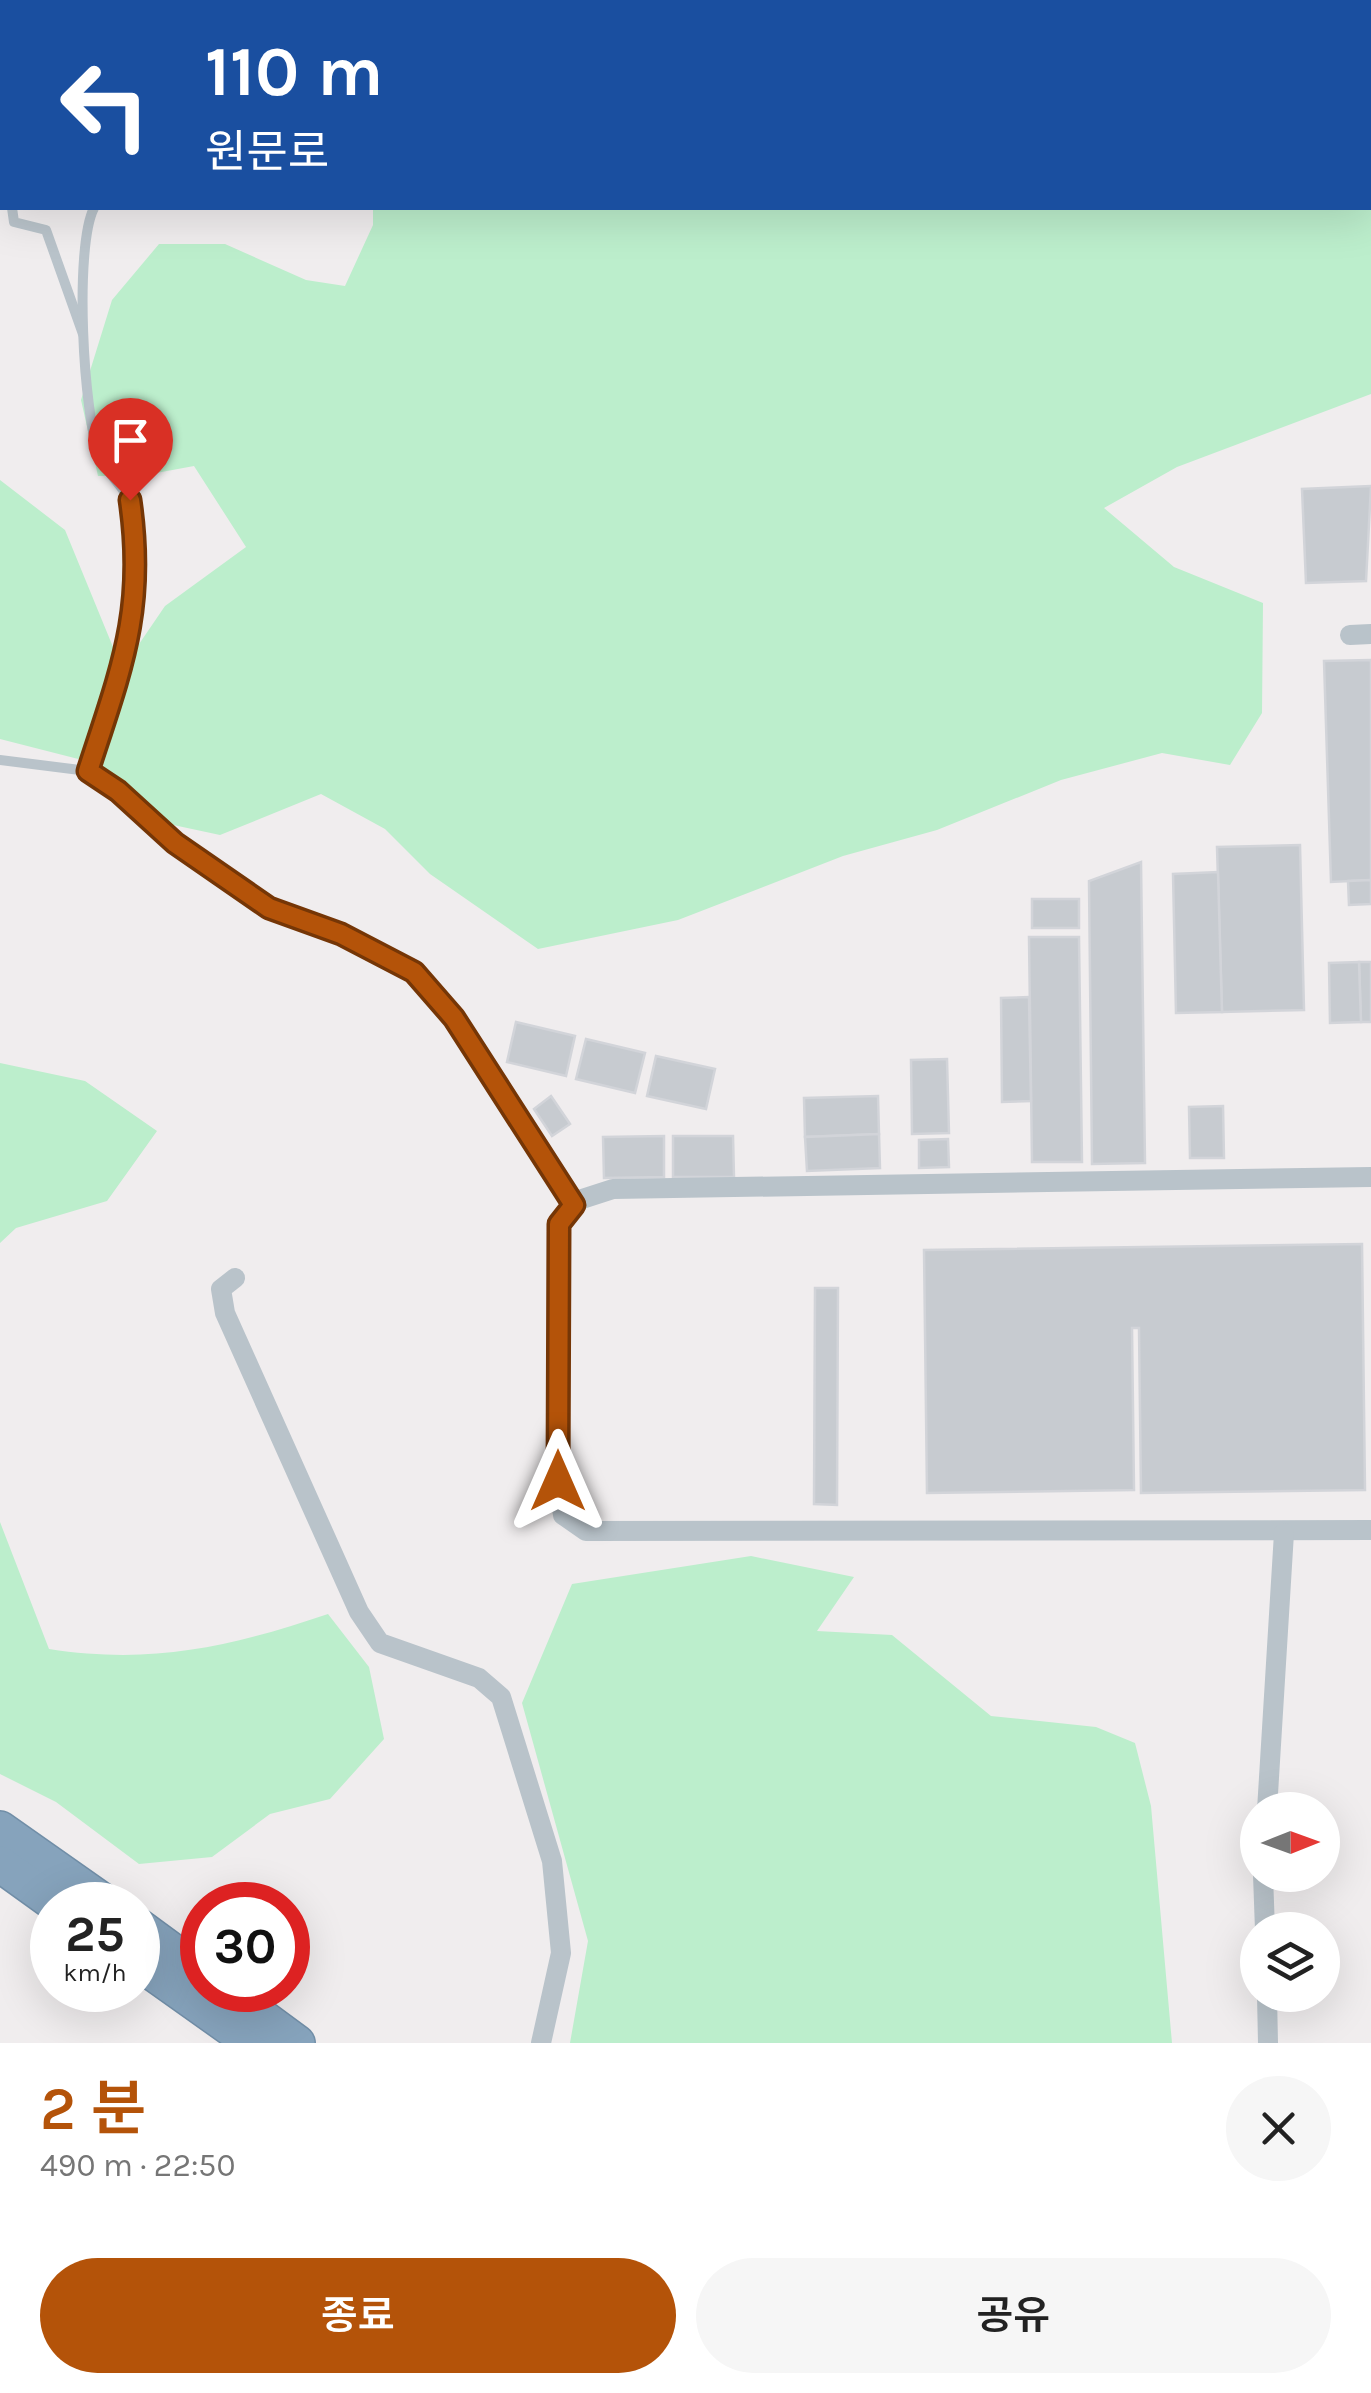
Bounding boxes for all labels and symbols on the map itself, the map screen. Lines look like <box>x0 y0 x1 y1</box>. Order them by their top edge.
pin <box>88 398 173 501</box>
position arrow <box>506 1429 610 1533</box>
north arrow <box>1240 1792 1340 1892</box>
speed limit sign: 30 <box>180 1882 310 2012</box>

